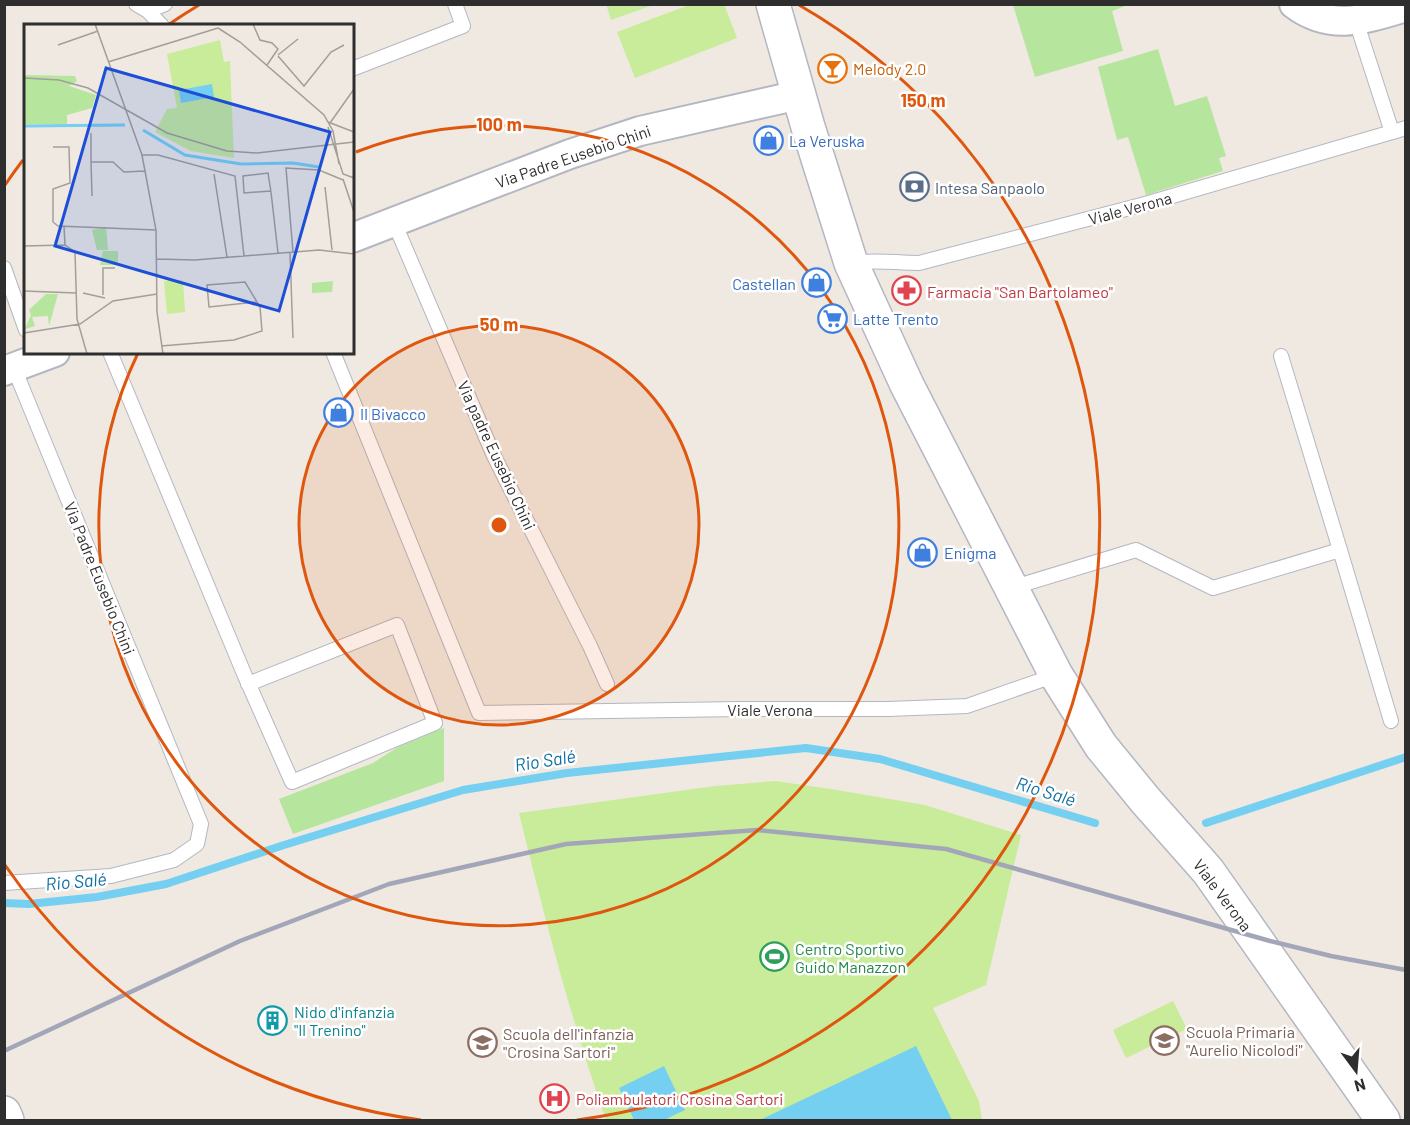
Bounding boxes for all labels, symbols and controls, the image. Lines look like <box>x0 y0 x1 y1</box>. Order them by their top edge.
inset map <box>24 24 354 354</box>
bar icon: Melody 2.0 <box>816 52 848 84</box>
place label: Melody 2.0 <box>853 59 926 78</box>
text: 150 m <box>901 89 945 111</box>
text: 100 m <box>476 113 522 135</box>
street label: Via Padre Eusebio Chini <box>493 120 653 192</box>
shop icon: La Veruska <box>752 124 784 156</box>
place label: La Veruska <box>789 131 865 150</box>
bank icon: Intesa Sanpaolo <box>898 171 930 203</box>
place label: Intesa Sanpaolo <box>935 178 1045 197</box>
street label: Viale Verona <box>1086 188 1174 228</box>
shop icon: Castellan <box>801 267 833 299</box>
place label: Castellan <box>732 274 796 293</box>
pharmacy icon: Farmacia "San Bartolameo" <box>890 275 922 307</box>
place label: Farmacia "San Bartolameo" <box>927 282 1113 301</box>
supermarket icon: Latte Trento <box>816 302 848 334</box>
place label: Latte Trento <box>853 309 939 328</box>
text: 50 m <box>480 313 518 335</box>
street label: Via padre Eusebio Chini <box>454 377 540 533</box>
shop icon: Il Bivacco <box>323 397 355 429</box>
place label: Il Bivacco <box>360 404 426 423</box>
street label: Via Padre Eusebio Chini <box>61 499 139 657</box>
centre of rings <box>489 515 509 535</box>
shop icon: Enigma <box>907 536 939 568</box>
place label: Enigma <box>944 543 996 562</box>
street label: Viale Verona <box>727 700 813 719</box>
water label: Rio Salé <box>513 744 577 776</box>
water label: Rio Salé <box>1014 772 1078 810</box>
street label: Viale Verona <box>1190 855 1256 935</box>
water label: Rio Salé <box>45 867 107 895</box>
place label: Centro Sportivo Guido Manazzon <box>795 939 906 976</box>
sports icon: Centro Sportivo Guido Manazzon <box>758 941 790 973</box>
place label: Nido d'infanzia "Il Trenino" <box>294 1002 395 1039</box>
building icon: Nido d'infanzia "Il Trenino" <box>257 1004 289 1036</box>
place label: Scuola Primaria "Aurelio Nicolodi" <box>1186 1022 1303 1059</box>
place label: Scuola dell'infanzia "Crosina Sartori" <box>503 1024 634 1061</box>
school or university icon: Scuola Primaria "Aurelio Nicolodi" <box>1149 1024 1181 1056</box>
school or university icon: Scuola dell'infanzia "Crosina Sartori" <box>466 1026 498 1058</box>
north arrow <box>1326 1041 1386 1101</box>
text: N <box>1353 1075 1368 1096</box>
hospital icon: Poliambulatori Crosina Sartori <box>539 1082 571 1114</box>
place label: Poliambulatori Crosina Sartori <box>576 1089 783 1108</box>

